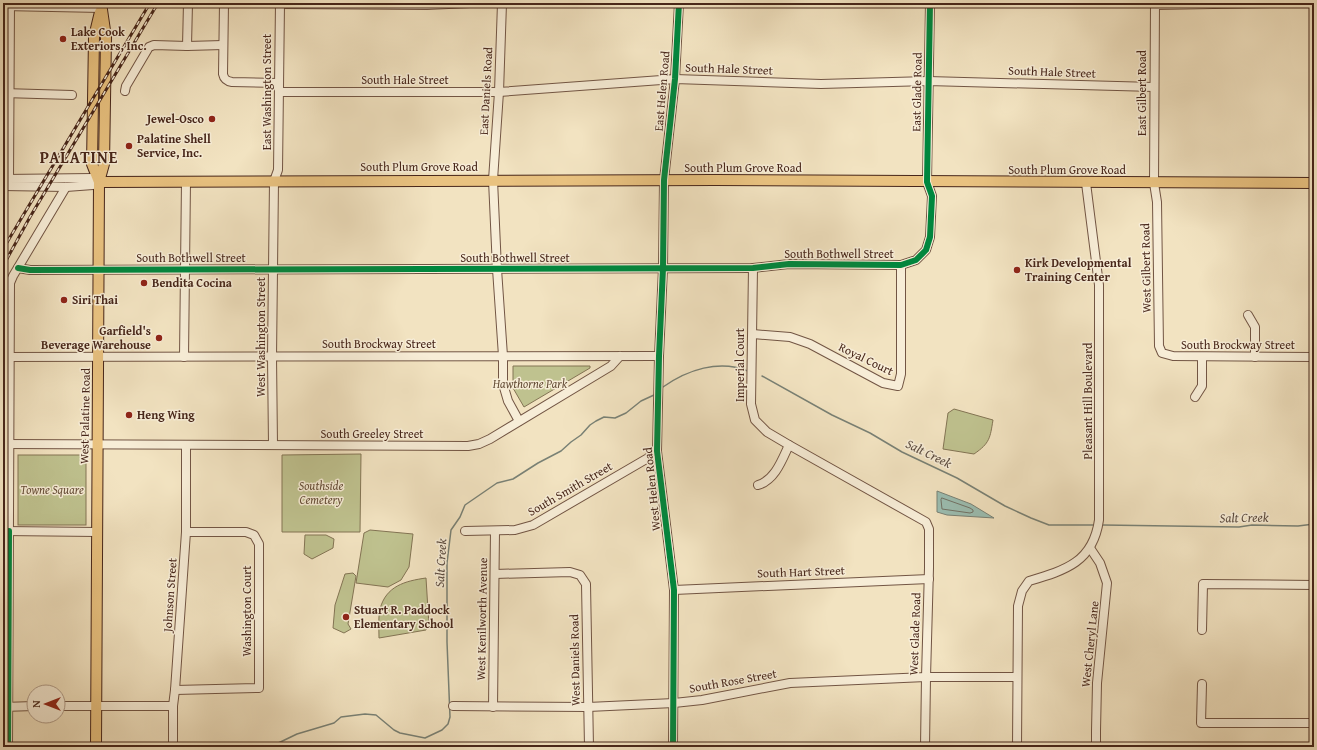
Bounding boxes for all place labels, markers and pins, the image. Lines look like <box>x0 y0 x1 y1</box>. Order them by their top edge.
place label: Lake Cook Exteriors, Inc. <box>71 23 147 54</box>
marker: Lake Cook Exteriors, Inc. <box>58 34 68 44</box>
place label: Jewel-Osco <box>145 110 205 127</box>
marker: Jewel-Osco <box>207 114 217 124</box>
place label: Palatine Shell Service, Inc. <box>137 130 211 161</box>
marker: Palatine Shell Service, Inc. <box>124 141 134 151</box>
place label: Kirk Developmental Training Center <box>1025 254 1132 285</box>
marker: Kirk Developmental Training Center <box>1012 265 1022 275</box>
place label: Bendita Cocina <box>152 274 233 291</box>
marker: Bendita Cocina <box>139 278 149 288</box>
place label: Siri Thai <box>72 291 118 308</box>
marker: Siri Thai <box>59 295 69 305</box>
place label: Garfield's Beverage Warehouse <box>41 322 151 353</box>
marker: Garfield's Beverage Warehouse <box>154 333 164 343</box>
place label: Heng Wing <box>137 406 195 423</box>
marker: Heng Wing <box>124 410 134 420</box>
place label: Stuart R. Paddock Elementary School <box>354 601 454 632</box>
marker: Stuart R. Paddock Elementary School <box>341 612 351 622</box>

